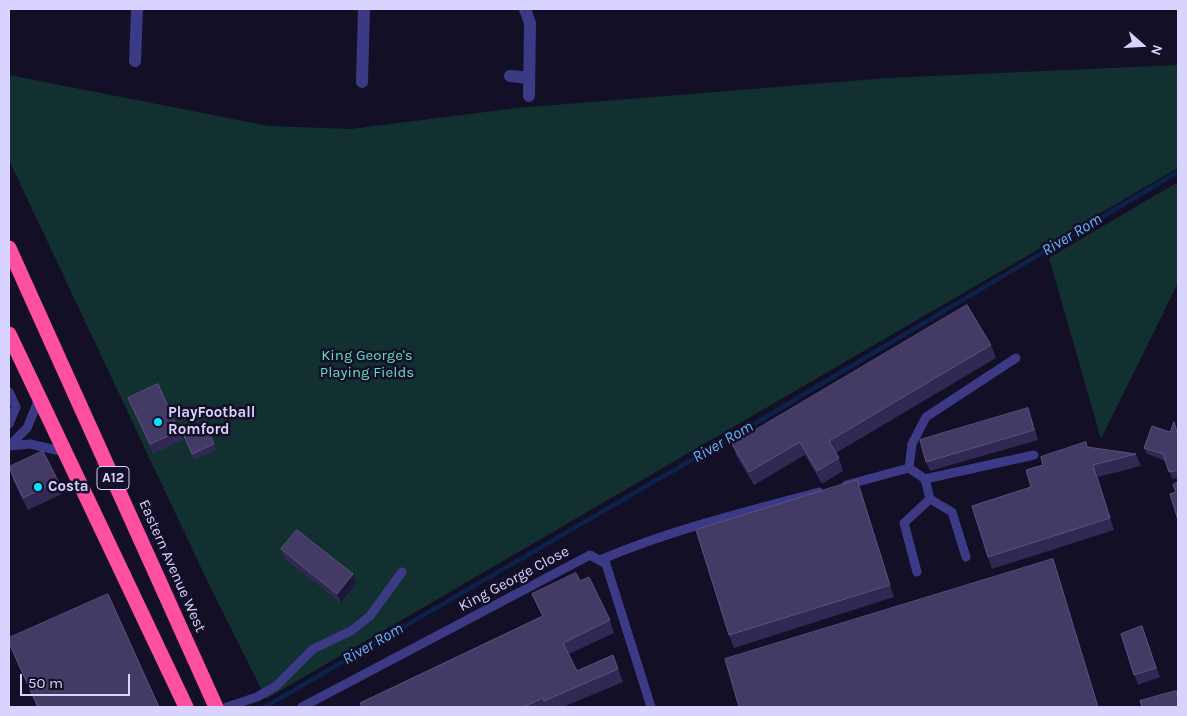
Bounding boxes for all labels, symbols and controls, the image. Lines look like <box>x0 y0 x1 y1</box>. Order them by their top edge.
north arrow <box>1117 20 1167 70</box>
text: N <box>1147 43 1166 58</box>
water label: River Rom <box>1038 210 1106 260</box>
park label: King George's Playing Fields <box>320 347 414 382</box>
place label: PlayFootball Romford <box>168 404 255 439</box>
marker: PlayFootball Romford <box>152 416 164 428</box>
water label: River Rom <box>689 417 757 467</box>
road number: A12 <box>97 466 129 489</box>
place label: Costa <box>48 478 89 496</box>
marker: Costa <box>32 481 44 493</box>
street label: Eastern Avenue West <box>135 497 209 635</box>
street label: King George Close <box>456 542 572 616</box>
water label: River Rom <box>339 619 407 669</box>
scale bar <box>22 664 132 696</box>
text: 50 m <box>28 674 63 692</box>

